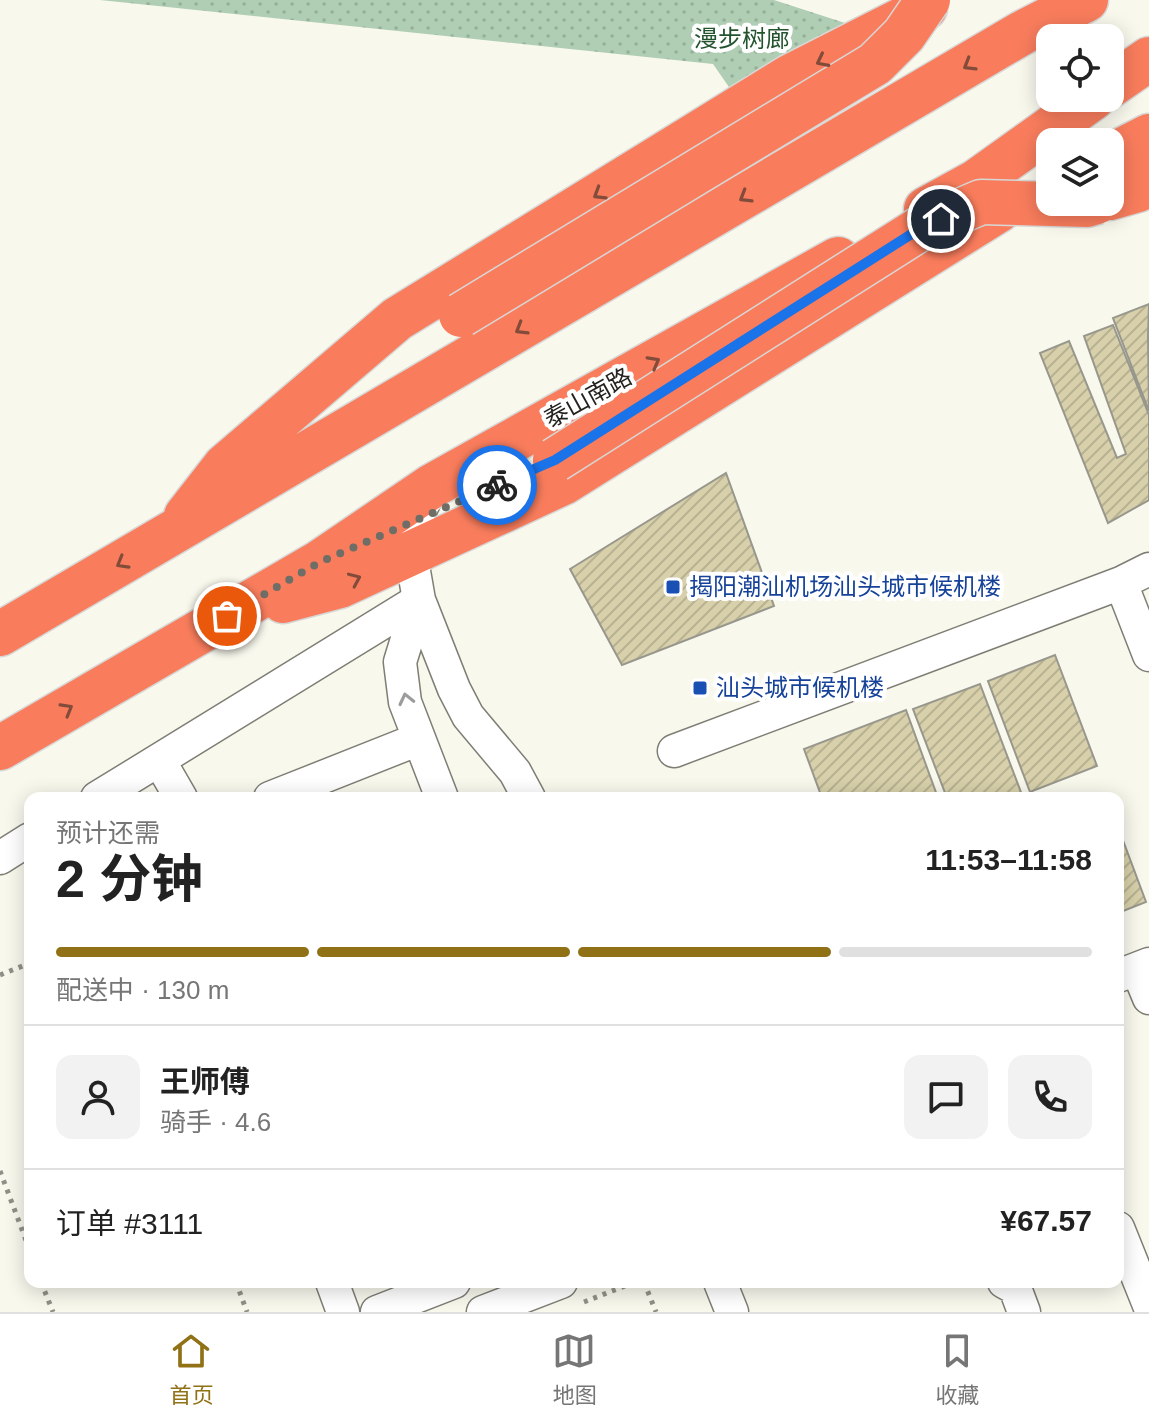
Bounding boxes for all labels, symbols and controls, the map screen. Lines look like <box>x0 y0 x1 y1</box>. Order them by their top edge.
map controls <box>1036 24 1124 216</box>
button: locate <box>1036 24 1124 112</box>
park label: 漫步树廊 <box>694 25 790 52</box>
one-way arrow <box>816 51 831 66</box>
one-way arrow <box>963 55 978 71</box>
button: layers <box>1036 128 1124 216</box>
one-way arrow <box>593 185 608 200</box>
pin <box>907 185 975 253</box>
one-way arrow <box>739 187 754 203</box>
icon: home <box>919 197 963 241</box>
one-way arrow <box>515 319 530 335</box>
one-way arrow <box>646 356 660 371</box>
street label: 泰山南路 <box>539 362 636 433</box>
courier <box>457 445 537 525</box>
icon: bike <box>475 463 519 507</box>
one-way arrow <box>116 554 131 569</box>
one-way arrow <box>347 572 361 588</box>
place label: 揭阳潮汕机场汕头城市候机楼 <box>689 573 1001 600</box>
marker: 揭阳潮汕机场汕头城市候机楼 <box>664 578 682 596</box>
pin <box>193 582 261 650</box>
icon: bag <box>205 594 249 638</box>
place label: 汕头城市候机楼 <box>716 674 884 701</box>
marker: 汕头城市候机楼 <box>691 679 709 697</box>
one-way arrow <box>398 692 415 706</box>
one-way arrow <box>59 703 73 719</box>
text: 预计还需 <box>56 818 160 848</box>
text: 11:53–11:58 <box>925 843 1092 876</box>
text: 2 分钟 <box>56 850 203 908</box>
text: 配送中 · 130 m <box>56 975 229 1005</box>
button: person <box>56 1055 140 1139</box>
button: chat <box>904 1055 988 1139</box>
button: phone <box>1008 1055 1092 1139</box>
text: 王师傅 <box>160 1065 250 1098</box>
text: 骑手 · 4.6 <box>160 1107 271 1137</box>
text: ¥67.57 <box>1000 1204 1092 1237</box>
text: 订单 #3111 <box>56 1207 203 1240</box>
tab: 首页 <box>169 1329 214 1409</box>
tab: 地图 <box>552 1329 597 1409</box>
tab: 收藏 <box>935 1329 980 1409</box>

